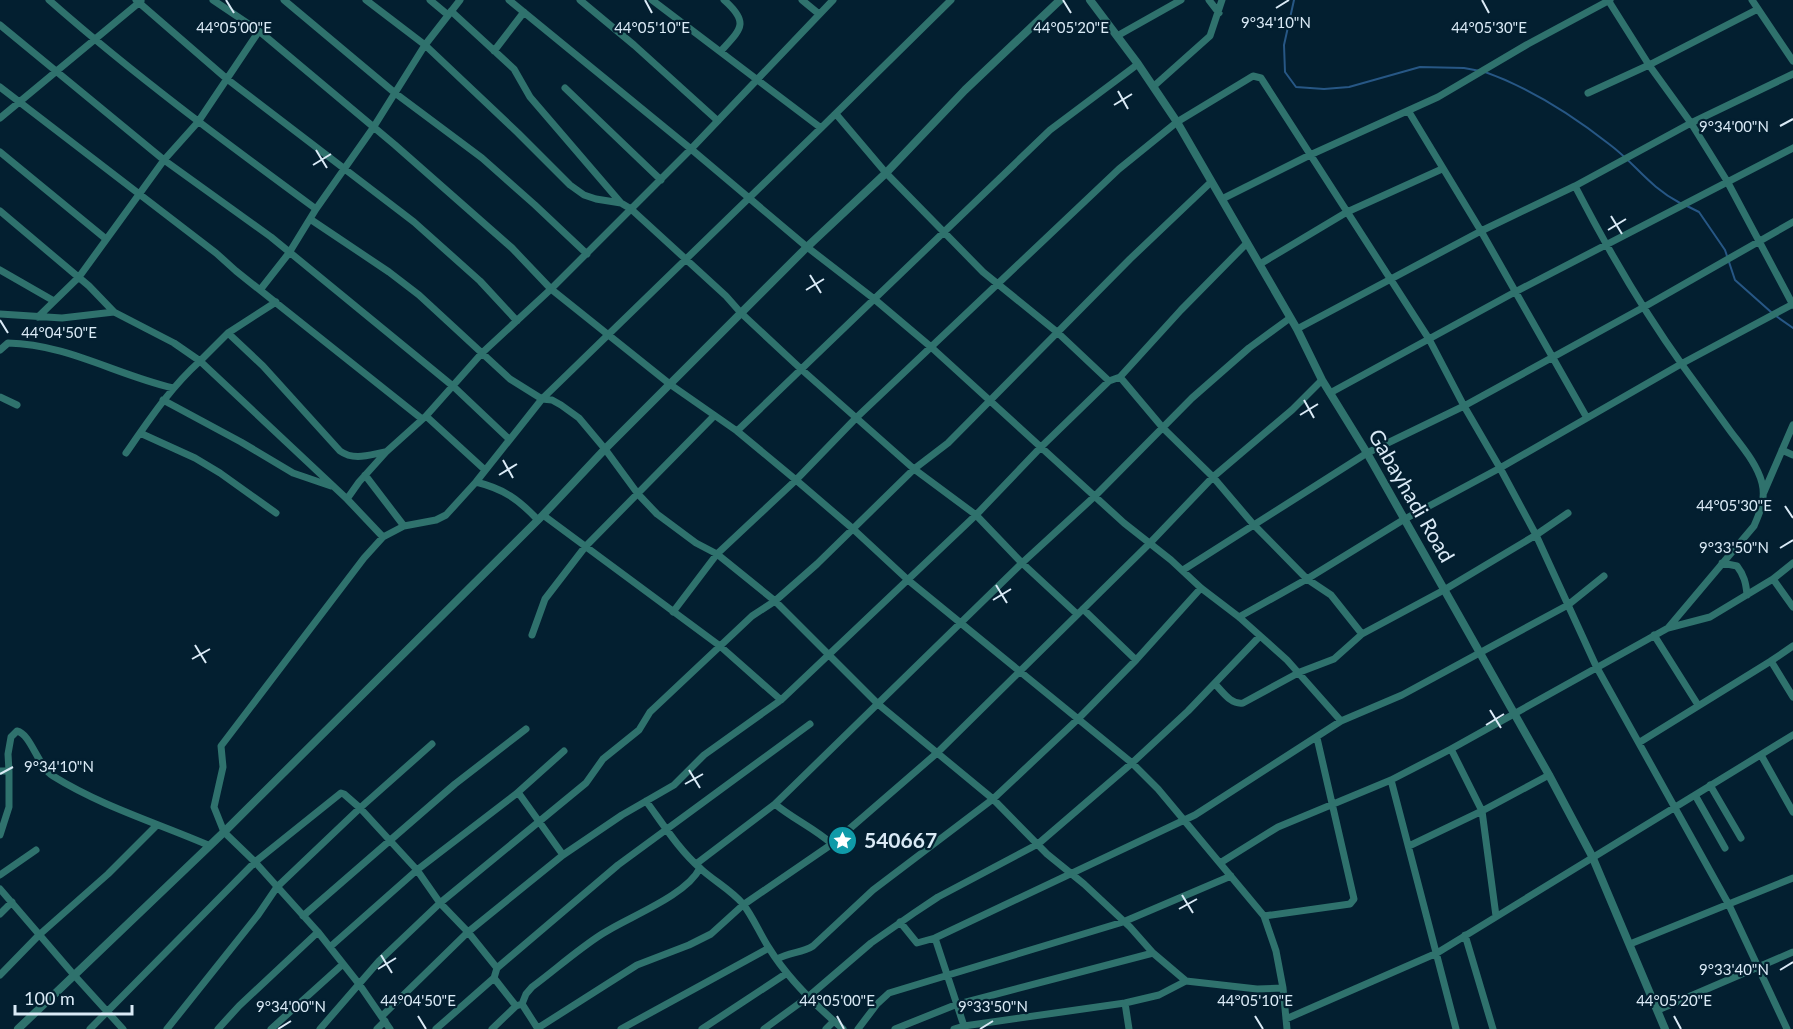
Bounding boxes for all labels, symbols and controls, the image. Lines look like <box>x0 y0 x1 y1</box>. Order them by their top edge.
text: 9°34'10"N <box>1241 13 1311 31</box>
text: 44°05'00"E <box>196 18 272 36</box>
text: 44°05'10"E <box>614 18 690 36</box>
text: 44°05'20"E <box>1033 18 1109 36</box>
text: 44°05'30"E <box>1451 18 1527 36</box>
text: 9°34'00"N <box>1699 117 1769 135</box>
text: 44°04'50"E <box>21 323 97 341</box>
street label: Gabayhadi Road <box>1364 424 1460 566</box>
text: 44°05'30"E <box>1696 496 1772 514</box>
text: 9°33'50"N <box>1699 538 1769 556</box>
text: 9°34'10"N <box>24 757 94 775</box>
place icon: 540667 <box>827 825 859 857</box>
place label: 540667 <box>864 827 937 852</box>
text: 9°33'40"N <box>1699 960 1769 978</box>
scale bar <box>15 978 132 1016</box>
text: 100 m <box>24 987 75 1009</box>
text: 44°04'50"E <box>380 991 456 1009</box>
text: 44°05'00"E <box>799 991 875 1009</box>
text: 44°05'10"E <box>1217 991 1293 1009</box>
text: 44°05'20"E <box>1636 991 1712 1009</box>
text: 9°34'00"N <box>256 997 326 1015</box>
text: 9°33'50"N <box>958 997 1028 1015</box>

